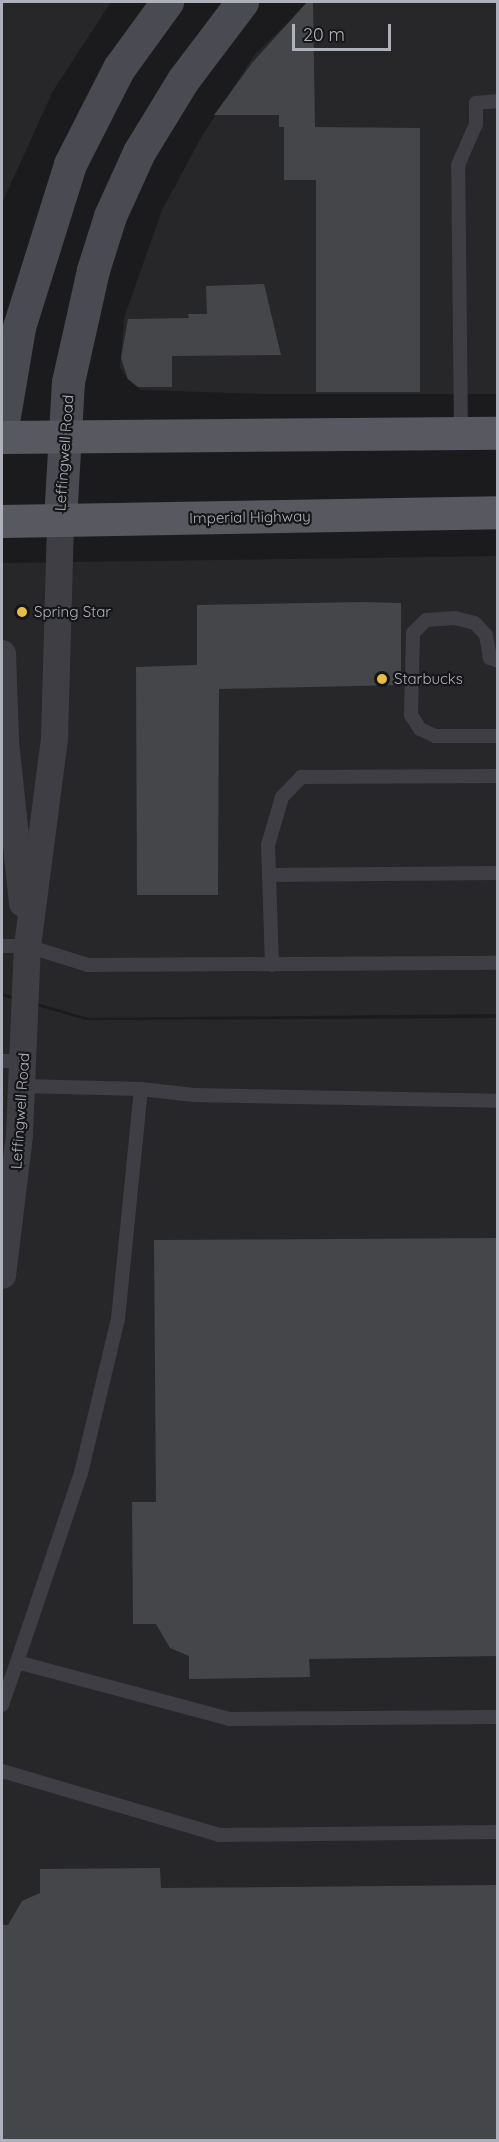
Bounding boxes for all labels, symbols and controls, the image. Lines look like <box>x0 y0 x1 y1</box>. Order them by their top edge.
scale bar <box>295 12 394 50</box>
text: 20 m <box>303 23 345 46</box>
street label: Leffingwell Road <box>51 394 77 512</box>
street label: Imperial Highway <box>189 507 311 527</box>
place label: Spring Star <box>34 603 111 621</box>
marker: Spring Star <box>15 605 29 619</box>
place label: Starbucks <box>394 670 463 688</box>
marker: Starbucks <box>375 672 389 686</box>
street label: Leffingwell Road <box>7 1052 33 1170</box>

